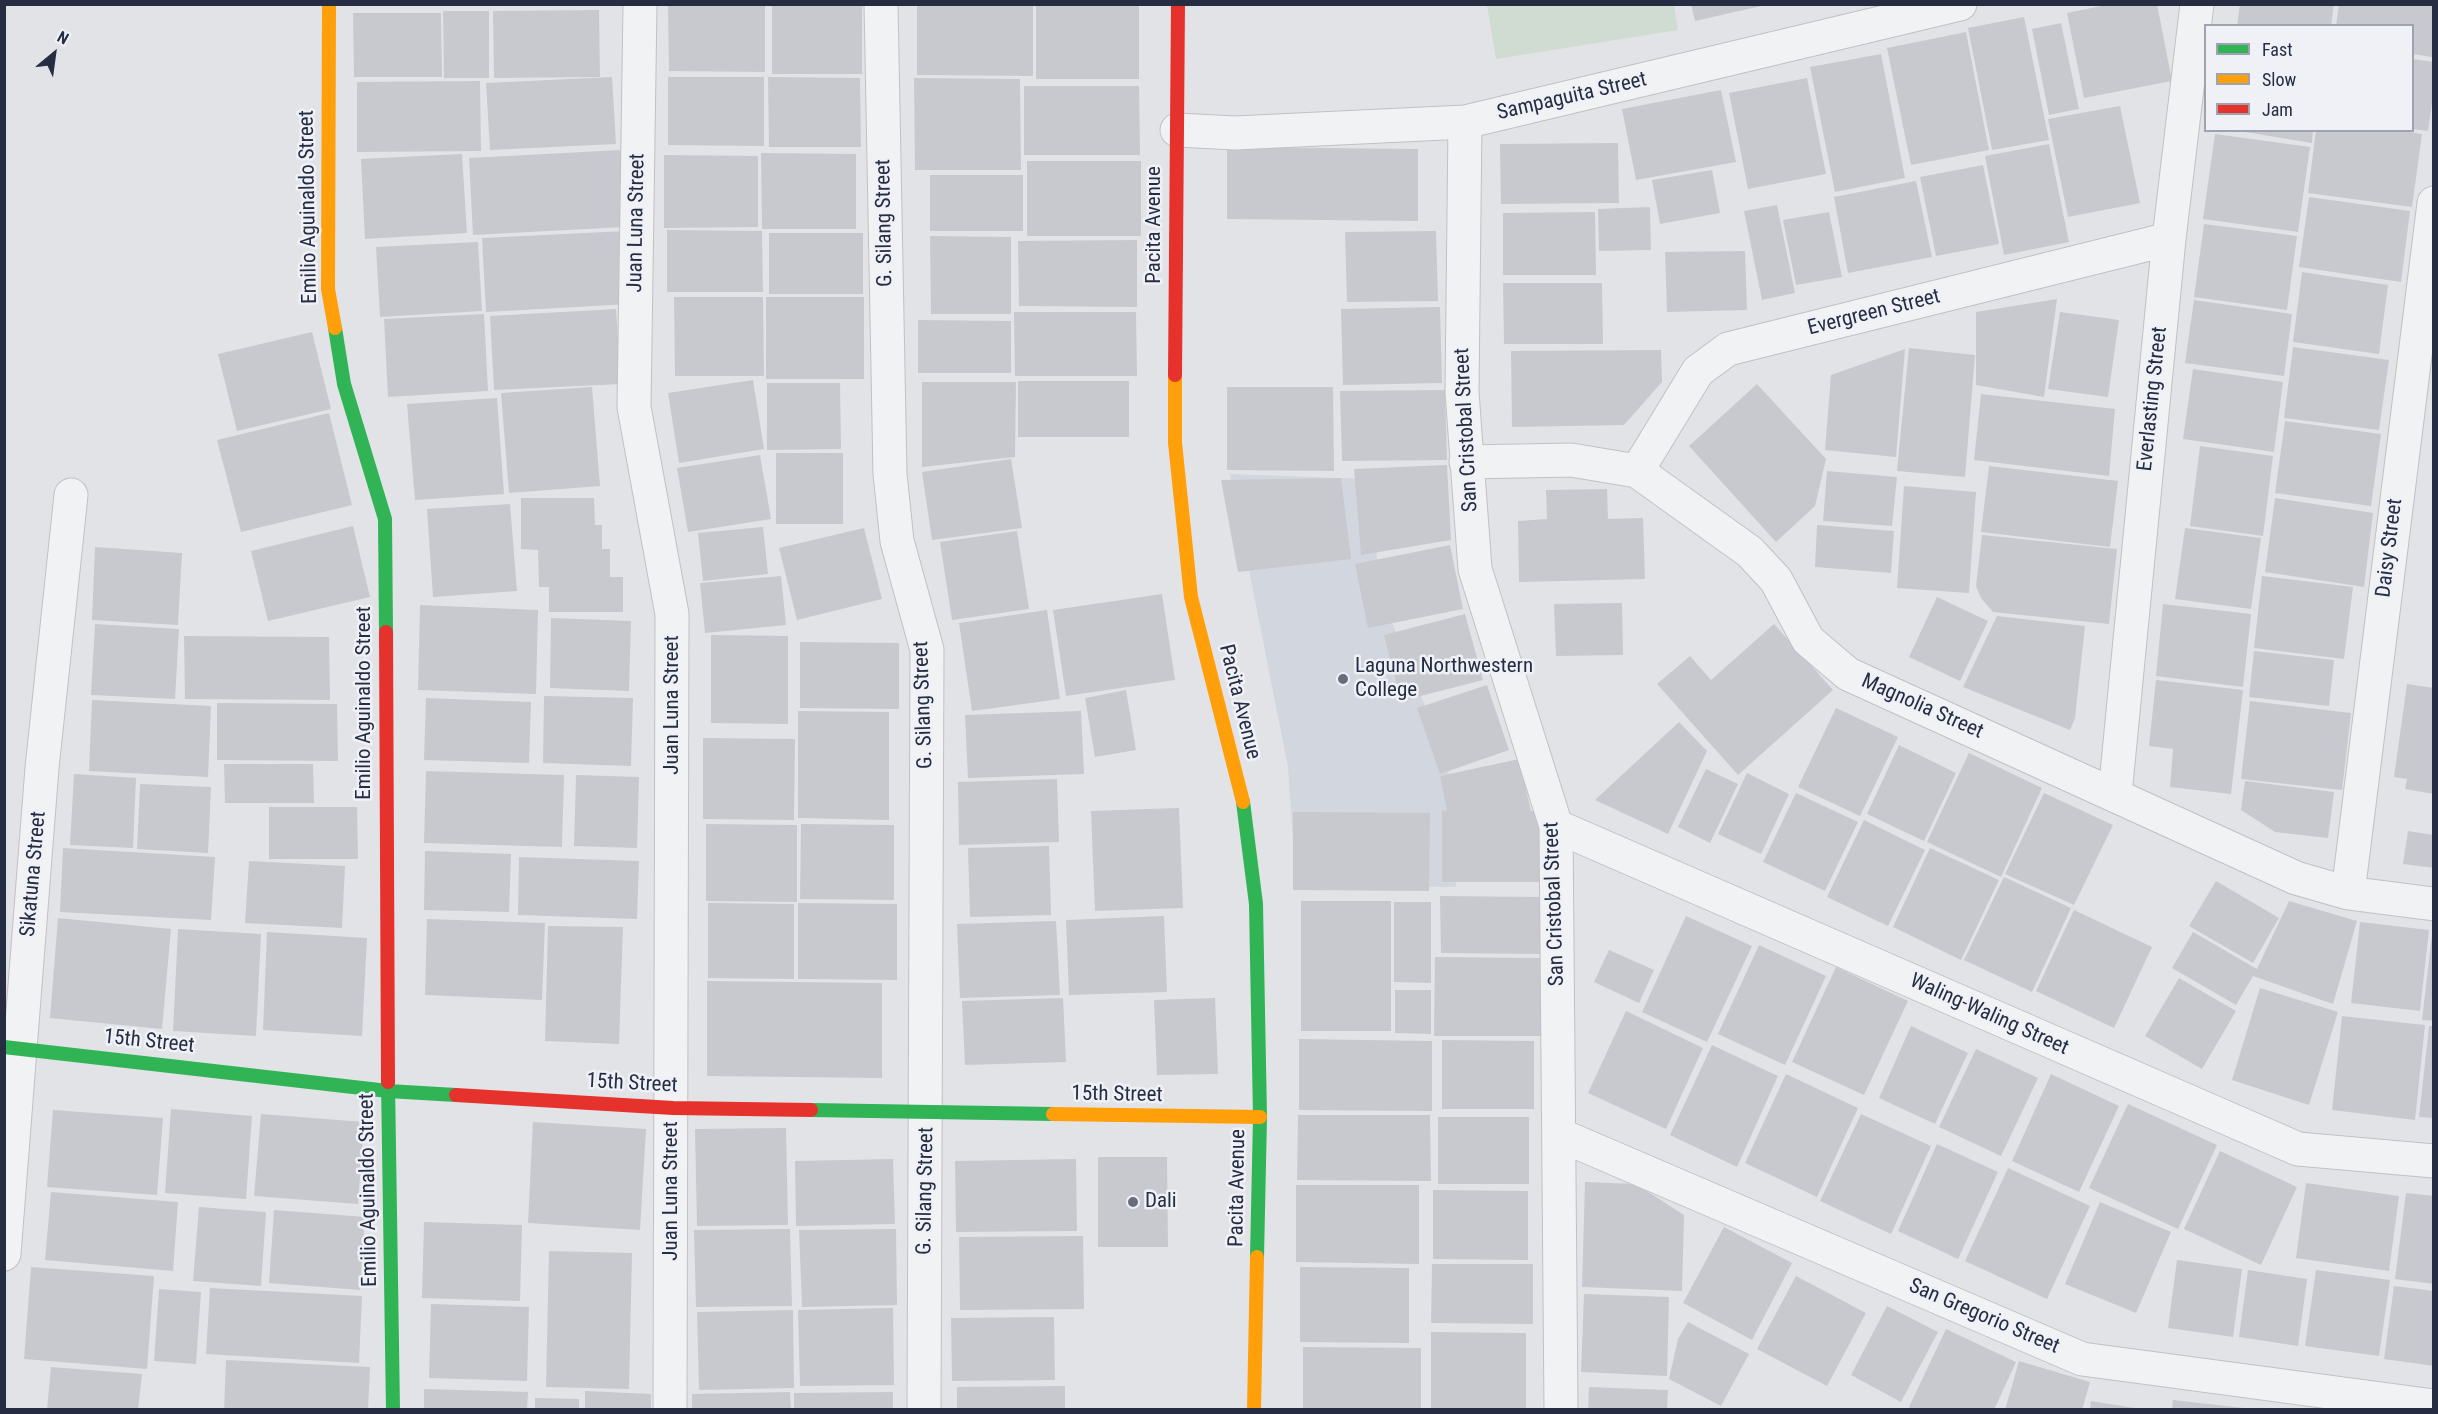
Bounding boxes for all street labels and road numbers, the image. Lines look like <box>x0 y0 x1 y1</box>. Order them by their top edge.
street label: Sampaguita Street <box>1495 68 1649 126</box>
street label: Emilio Aguinaldo Street <box>295 110 323 304</box>
street label: Juan Luna Street <box>623 153 651 293</box>
street label: G. Silang Street <box>871 159 899 287</box>
street label: Pacita Avenue <box>1142 166 1168 284</box>
street label: Evergreen Street <box>1805 284 1943 342</box>
street label: Everlasting Street <box>2133 325 2173 473</box>
street label: San Cristobal Street <box>1450 347 1484 513</box>
street label: Daisy Street <box>2371 497 2409 599</box>
street label: Emilio Aguinaldo Street <box>352 606 378 800</box>
street label: Juan Luna Street <box>660 635 686 775</box>
street label: G. Silang Street <box>909 641 939 769</box>
street label: Pacita Avenue <box>1213 642 1265 762</box>
street label: Magnolia Street <box>1857 669 1987 745</box>
street label: Sikatuna Street <box>16 810 52 938</box>
street label: San Cristobal Street <box>1540 821 1570 987</box>
street label: Waling-Waling Street <box>1906 969 2072 1061</box>
street label: 15th Street <box>102 1025 196 1059</box>
street label: 15th Street <box>586 1069 678 1099</box>
street label: 15th Street <box>1071 1082 1163 1108</box>
street label: Emilio Aguinaldo Street <box>355 1093 383 1287</box>
street label: Juan Luna Street <box>659 1121 685 1261</box>
street label: G. Silang Street <box>912 1127 940 1255</box>
street label: Pacita Avenue <box>1224 1129 1252 1247</box>
street label: San Gregorio Street <box>1905 1274 2063 1360</box>

